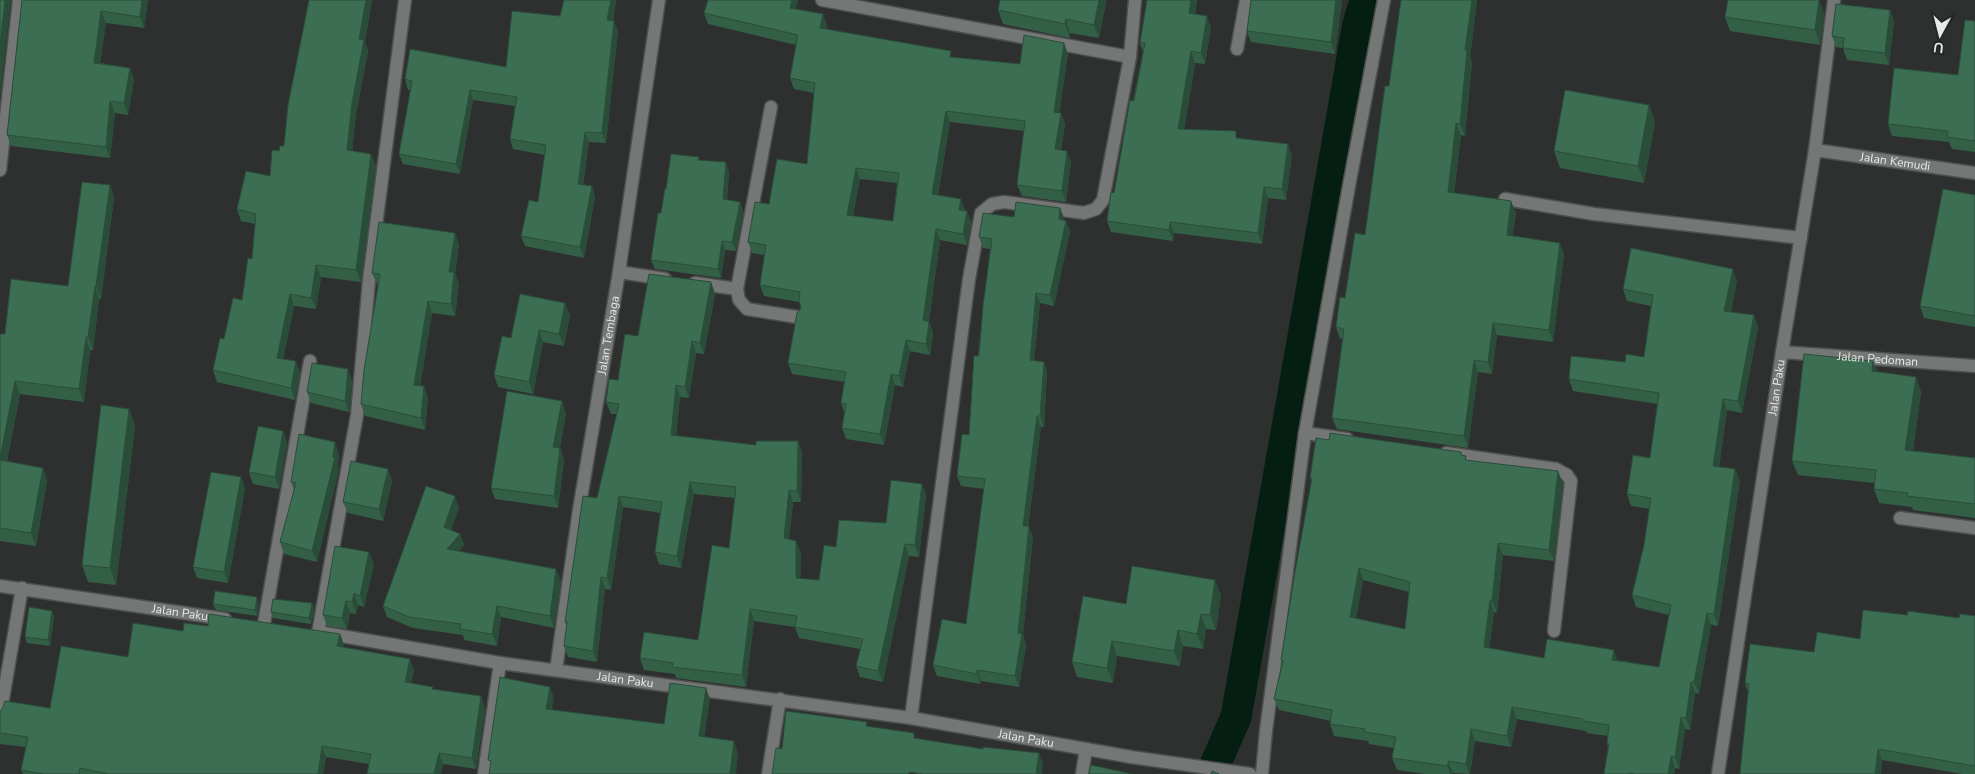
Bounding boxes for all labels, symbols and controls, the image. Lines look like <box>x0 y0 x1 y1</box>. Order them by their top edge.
north arrow <box>1915 10 1965 60</box>
text: U <box>1932 37 1945 57</box>
street label: Jalan Kemudi <box>1858 148 1931 174</box>
street label: Jalan Tembaga <box>594 294 623 377</box>
street label: Jalan Pedoman <box>1836 348 1919 370</box>
street label: Jalan Paku <box>1764 358 1789 418</box>
street label: Jalan Paku <box>150 600 209 624</box>
street label: Jalan Paku <box>595 668 654 691</box>
street label: Jalan Paku <box>996 725 1055 751</box>

